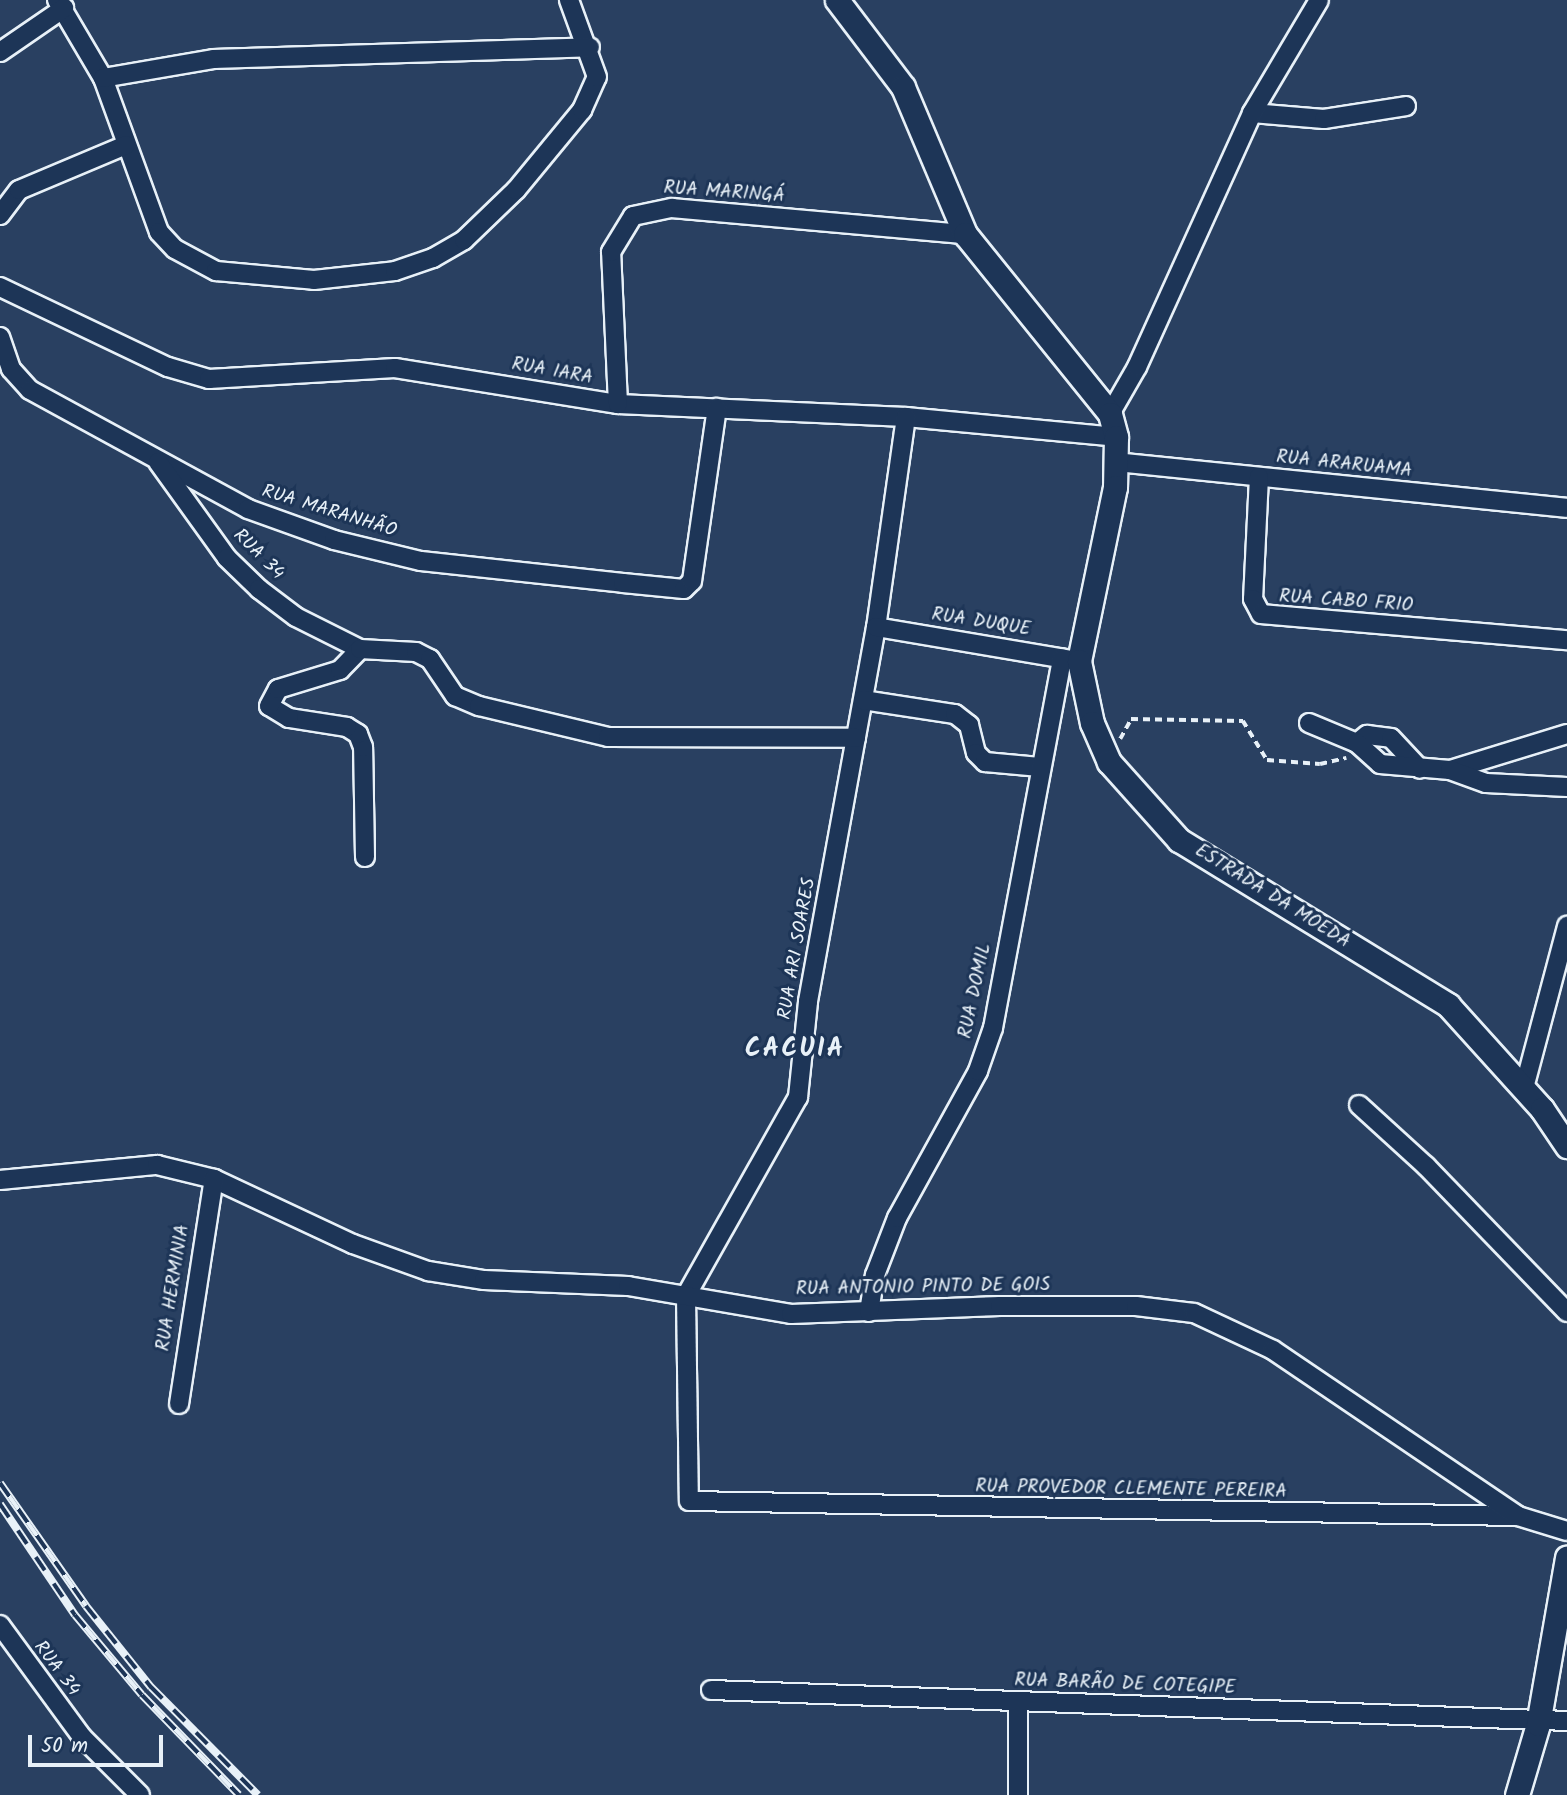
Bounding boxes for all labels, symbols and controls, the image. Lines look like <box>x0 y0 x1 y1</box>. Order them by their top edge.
street label: RUA MARINGÁ <box>663 177 785 209</box>
street label: RUA IARA <box>510 354 594 390</box>
street label: RUA ARARUAMA <box>1275 447 1413 483</box>
street label: RUA MARANHÃO <box>259 481 399 543</box>
street label: RUA 34 <box>228 525 288 585</box>
street label: RUA CABO FRIO <box>1278 586 1414 618</box>
street label: RUA DUQUE <box>930 604 1032 642</box>
street label: ESTRADA DA MOEDA <box>1190 840 1354 954</box>
street label: RUA ARI SOARES <box>774 876 822 1022</box>
street label: RUA DOMIL <box>955 941 997 1041</box>
district label: CACUIA <box>746 1034 844 1066</box>
street label: RUA HERMINIA <box>153 1223 195 1353</box>
street label: RUA ANTONIO PINTO DE GOIS <box>796 1274 1050 1302</box>
street label: RUA PROVEDOR CLEMENTE PEREIRA <box>975 1476 1287 1504</box>
street label: RUA 34 <box>28 1637 84 1701</box>
street label: RUA BARÃO DE COTEGIPE <box>1014 1670 1236 1700</box>
scale bar <box>32 1722 166 1766</box>
text: 50 m <box>41 1730 88 1763</box>

